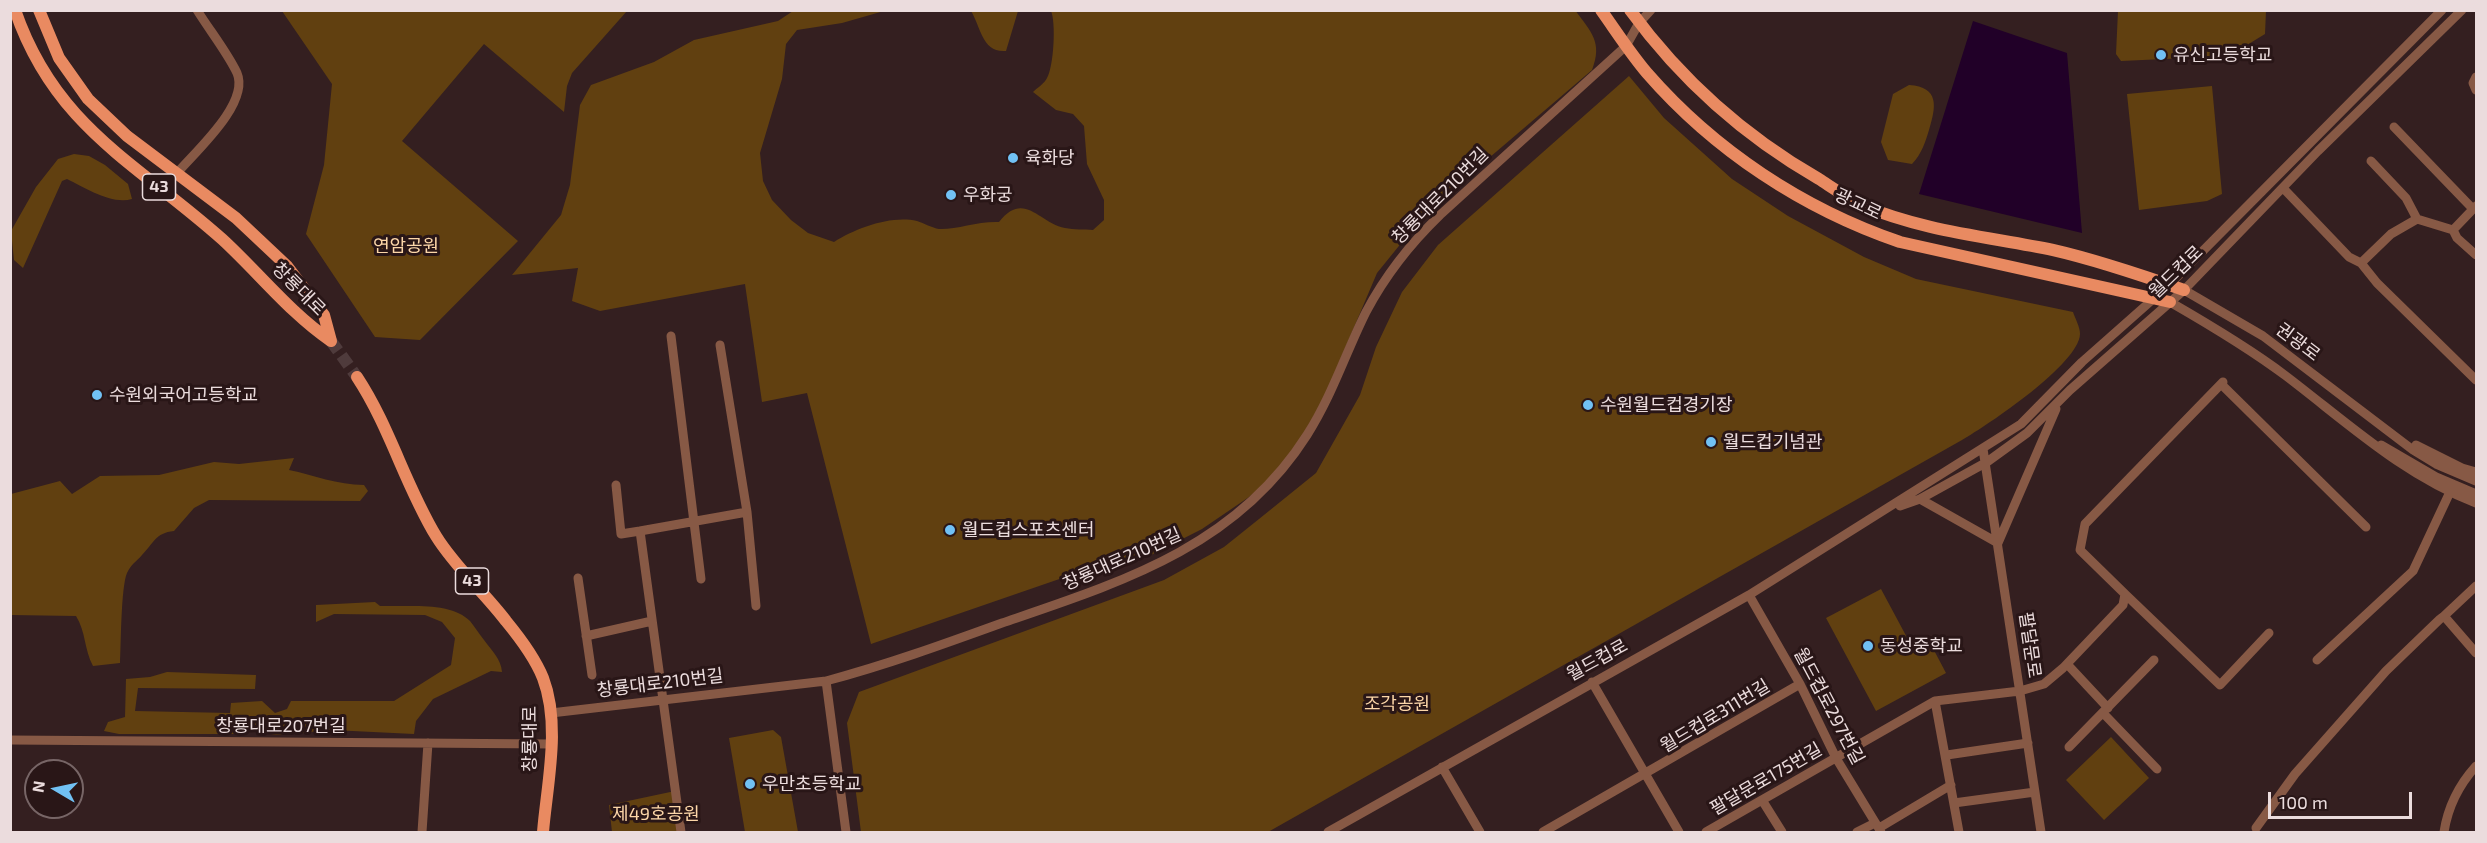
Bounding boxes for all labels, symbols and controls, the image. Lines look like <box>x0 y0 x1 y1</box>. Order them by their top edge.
place label: 유신고등학교 <box>2173 44 2272 66</box>
marker: 유신고등학교 <box>2154 48 2168 62</box>
street label: 창룡대로210번길 <box>1387 143 1493 249</box>
place label: 육화당 <box>1025 147 1075 169</box>
marker: 육화당 <box>1006 151 1020 165</box>
road number: 43 <box>142 174 176 200</box>
place label: 우화궁 <box>963 184 1013 206</box>
street label: 광교로 <box>1831 184 1885 224</box>
marker: 우화궁 <box>944 188 958 202</box>
park label: 연암공원 <box>373 235 439 257</box>
street label: 월드컵로 <box>2145 241 2207 303</box>
street label: 창룡대로 <box>268 258 330 320</box>
street label: 권광로 <box>2272 318 2324 366</box>
place label: 수원외국어고등학교 <box>109 384 258 406</box>
marker: 수원외국어고등학교 <box>90 388 104 402</box>
place label: 수원월드컵경기장 <box>1600 394 1732 416</box>
marker: 수원월드컵경기장 <box>1581 398 1595 412</box>
place label: 월드컵기념관 <box>1723 431 1822 453</box>
marker: 월드컵기념관 <box>1704 435 1718 449</box>
place label: 월드컵스포츠센터 <box>962 519 1094 541</box>
marker: 월드컵스포츠센터 <box>943 523 957 537</box>
street label: 창룡대로210번길 <box>1059 523 1185 595</box>
road number: 43 <box>456 568 488 594</box>
street label: 팔달문로 <box>2015 611 2045 679</box>
street label: 월드컵로 <box>1563 634 1631 686</box>
place label: 동성중학교 <box>1880 635 1963 657</box>
marker: 동성중학교 <box>1861 639 1875 653</box>
street label: 월드컵로297번길 <box>1789 644 1869 768</box>
street label: 창룡대로210번길 <box>595 665 725 701</box>
street label: 월드컵로311번길 <box>1656 675 1774 757</box>
park label: 조각공원 <box>1364 693 1430 715</box>
street label: 창룡대로 <box>519 706 541 772</box>
street label: 창룡대로207번길 <box>216 715 346 737</box>
street label: 팔달문로175번길 <box>1706 738 1826 820</box>
north arrow <box>24 759 84 819</box>
place label: 우만초등학교 <box>762 773 861 795</box>
marker: 우만초등학교 <box>743 777 757 791</box>
text: N <box>27 779 48 794</box>
scale bar <box>2271 780 2415 818</box>
text: 100 m <box>2279 791 2328 813</box>
park label: 제49호공원 <box>612 803 700 825</box>

